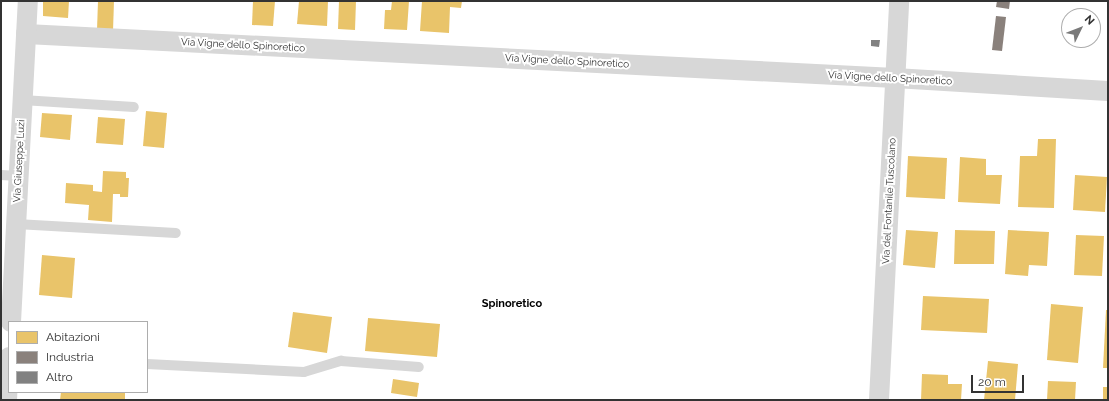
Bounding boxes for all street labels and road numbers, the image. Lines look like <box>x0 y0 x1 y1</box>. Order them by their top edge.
street label: Via Vigne dello Spinoretico <box>180 36 306 54</box>
street label: Via Vigne dello Spinoretico <box>504 52 630 70</box>
street label: Via Vigne dello Spinoretico <box>827 69 953 87</box>
street label: Via Giuseppe Luzi <box>11 119 27 203</box>
street label: Via del Fontanile Tuscolano <box>880 137 898 265</box>

